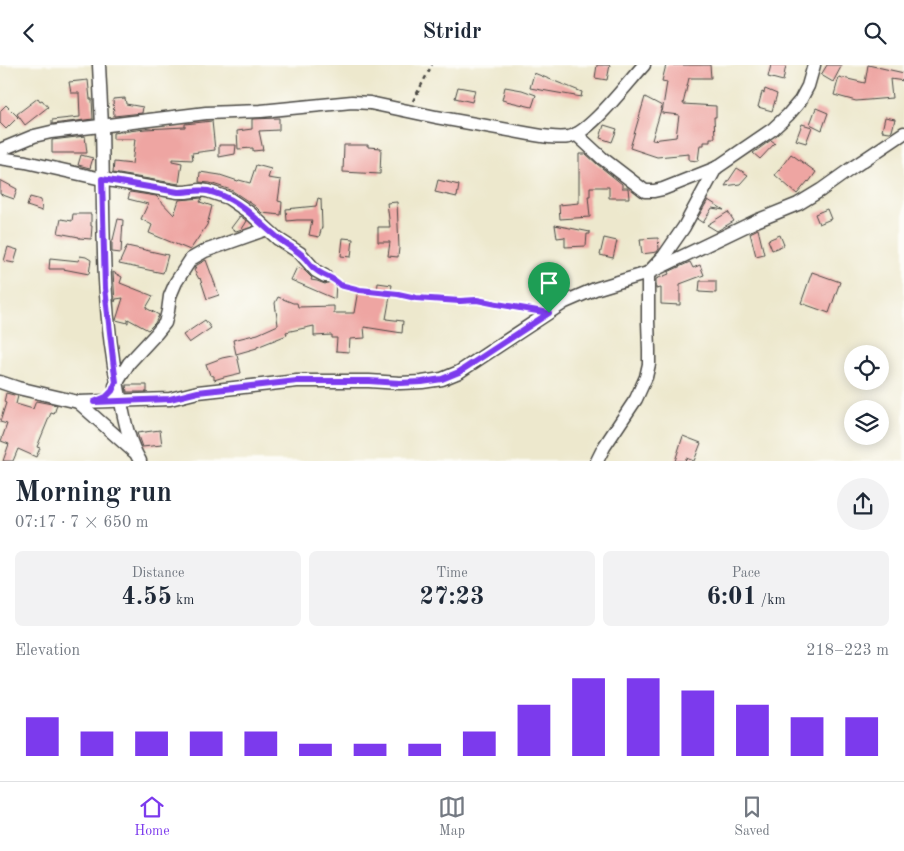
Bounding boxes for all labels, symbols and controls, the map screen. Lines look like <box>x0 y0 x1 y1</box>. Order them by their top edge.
icon: back <box>15 19 43 47</box>
icon: search <box>861 19 889 47</box>
text: Stridr <box>422 21 482 43</box>
pin <box>528 262 570 313</box>
icon: arrive <box>535 269 563 297</box>
map controls <box>844 345 889 445</box>
button: locate <box>844 345 889 390</box>
button: layers <box>844 400 889 445</box>
button: share <box>837 478 889 530</box>
text: Morning run <box>15 480 172 508</box>
text: 07:17 · 7 × 650 m <box>15 515 148 531</box>
text: Distance <box>132 566 184 580</box>
text: Time <box>436 566 468 580</box>
text: Pace <box>732 566 760 580</box>
text: 4.55 <box>122 585 172 610</box>
text: 27:23 <box>419 585 485 610</box>
text: 6:01 <box>706 585 757 610</box>
text: km <box>172 593 194 607</box>
text: /km <box>757 593 786 607</box>
text: Elevation <box>15 643 80 659</box>
text: 218–223 m <box>806 643 889 659</box>
tab: Home <box>134 793 170 840</box>
tab: Map <box>438 793 466 840</box>
tab: Saved <box>734 793 770 840</box>

